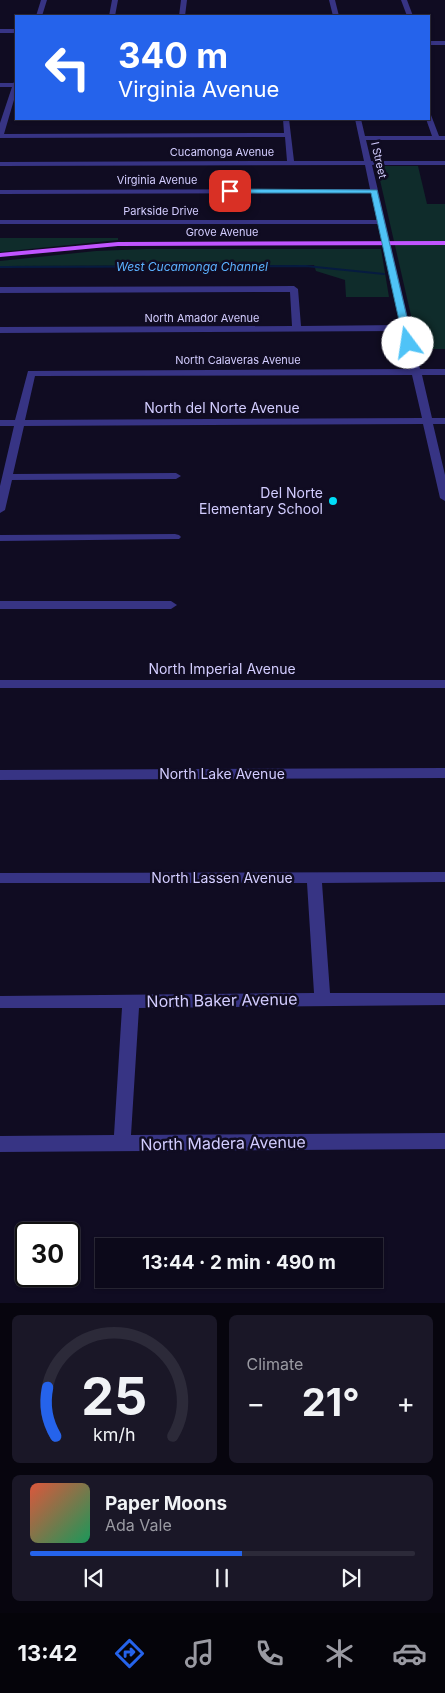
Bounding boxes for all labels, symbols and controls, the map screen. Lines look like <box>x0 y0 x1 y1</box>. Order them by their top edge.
text: 340 m <box>118 34 228 76</box>
icon: left <box>35 35 100 100</box>
text: Virginia Avenue <box>118 76 279 102</box>
street label: I Street <box>368 140 390 180</box>
street label: Cucamonga Avenue <box>170 145 274 159</box>
pin <box>209 170 251 212</box>
street label: Virginia Avenue <box>117 173 197 187</box>
icon: arrive <box>216 177 244 205</box>
street label: Parkside Drive <box>123 204 199 218</box>
street label: Grove Avenue <box>186 225 258 239</box>
water label: West Cucamonga Channel <box>116 259 268 274</box>
street label: North Amador Avenue <box>144 311 260 325</box>
position arrow <box>381 316 433 368</box>
street label: North Calaveras Avenue <box>175 353 301 367</box>
street label: North del Norte Avenue <box>144 399 300 416</box>
place label: Del Norte Elementary School <box>199 484 323 517</box>
marker: Del Norte Elementary School <box>327 495 339 507</box>
street label: North Imperial Avenue <box>148 660 296 677</box>
street label: North Lake Avenue <box>159 765 285 782</box>
street label: North Lassen Avenue <box>151 869 293 886</box>
street label: North Baker Avenue <box>146 989 298 1011</box>
street label: North Madera Avenue <box>140 1132 306 1154</box>
speed limit sign: 30 <box>15 1222 80 1287</box>
text: 13:44 · 2 min · 490 m <box>142 1251 336 1274</box>
text: Climate <box>247 1354 303 1374</box>
text: 25 <box>81 1365 147 1428</box>
text: 21° <box>302 1379 360 1425</box>
text: − <box>247 1386 265 1420</box>
text: + <box>396 1386 415 1420</box>
text: km/h <box>93 1424 135 1445</box>
text: Paper Moons <box>105 1492 227 1515</box>
text: Ada Vale <box>105 1515 172 1535</box>
icon: previous <box>80 1564 108 1592</box>
icon: pause <box>208 1564 236 1592</box>
icon: next <box>337 1564 365 1592</box>
icon: directions <box>112 1636 147 1671</box>
icon: music <box>182 1636 217 1671</box>
icon: phone <box>252 1636 287 1671</box>
icon: climate <box>322 1636 357 1671</box>
icon: car <box>392 1636 427 1671</box>
text: 13:42 <box>18 1640 77 1666</box>

